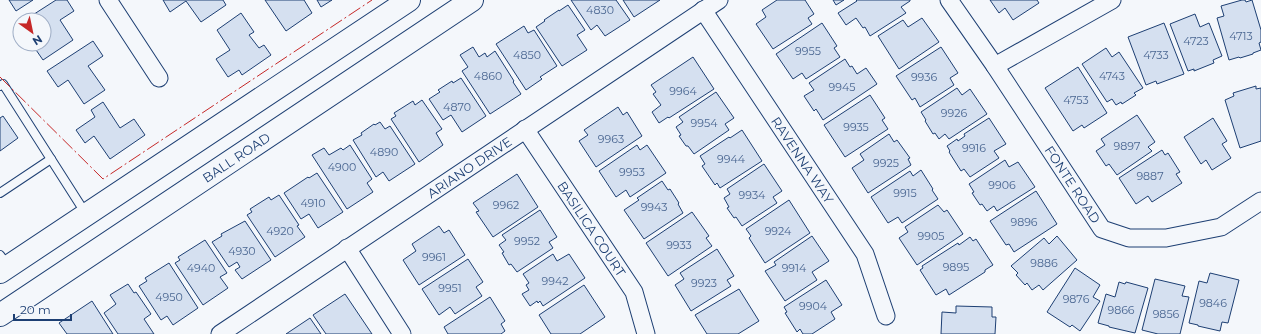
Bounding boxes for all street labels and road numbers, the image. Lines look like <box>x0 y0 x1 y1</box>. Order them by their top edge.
street label: RAVENNA WAY <box>768 114 837 207</box>
street label: BALL ROAD <box>199 129 273 186</box>
street label: ARIANO DRIVE <box>424 133 515 201</box>
street label: FONTE ROAD <box>1041 143 1104 226</box>
street label: BASILICA COURT <box>554 178 630 280</box>

